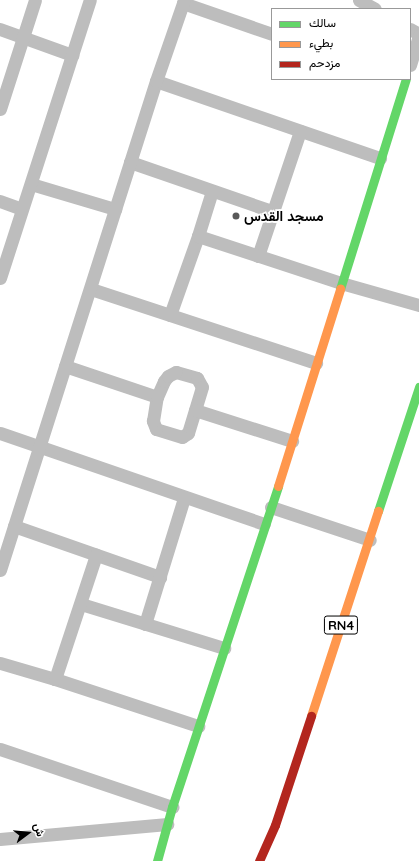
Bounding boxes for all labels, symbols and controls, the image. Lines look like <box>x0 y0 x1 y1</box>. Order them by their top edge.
legend <box>271 8 411 80</box>
text: سالك <box>309 15 336 30</box>
text: بطيء <box>309 35 333 50</box>
text: مزدحم <box>309 55 340 70</box>
place label: مسجد القدس <box>244 208 324 224</box>
marker: مسجد القدس <box>231 211 241 221</box>
road number: RN4 <box>323 614 359 636</box>
north arrow <box>8 813 48 853</box>
text: ش <box>31 821 48 838</box>

